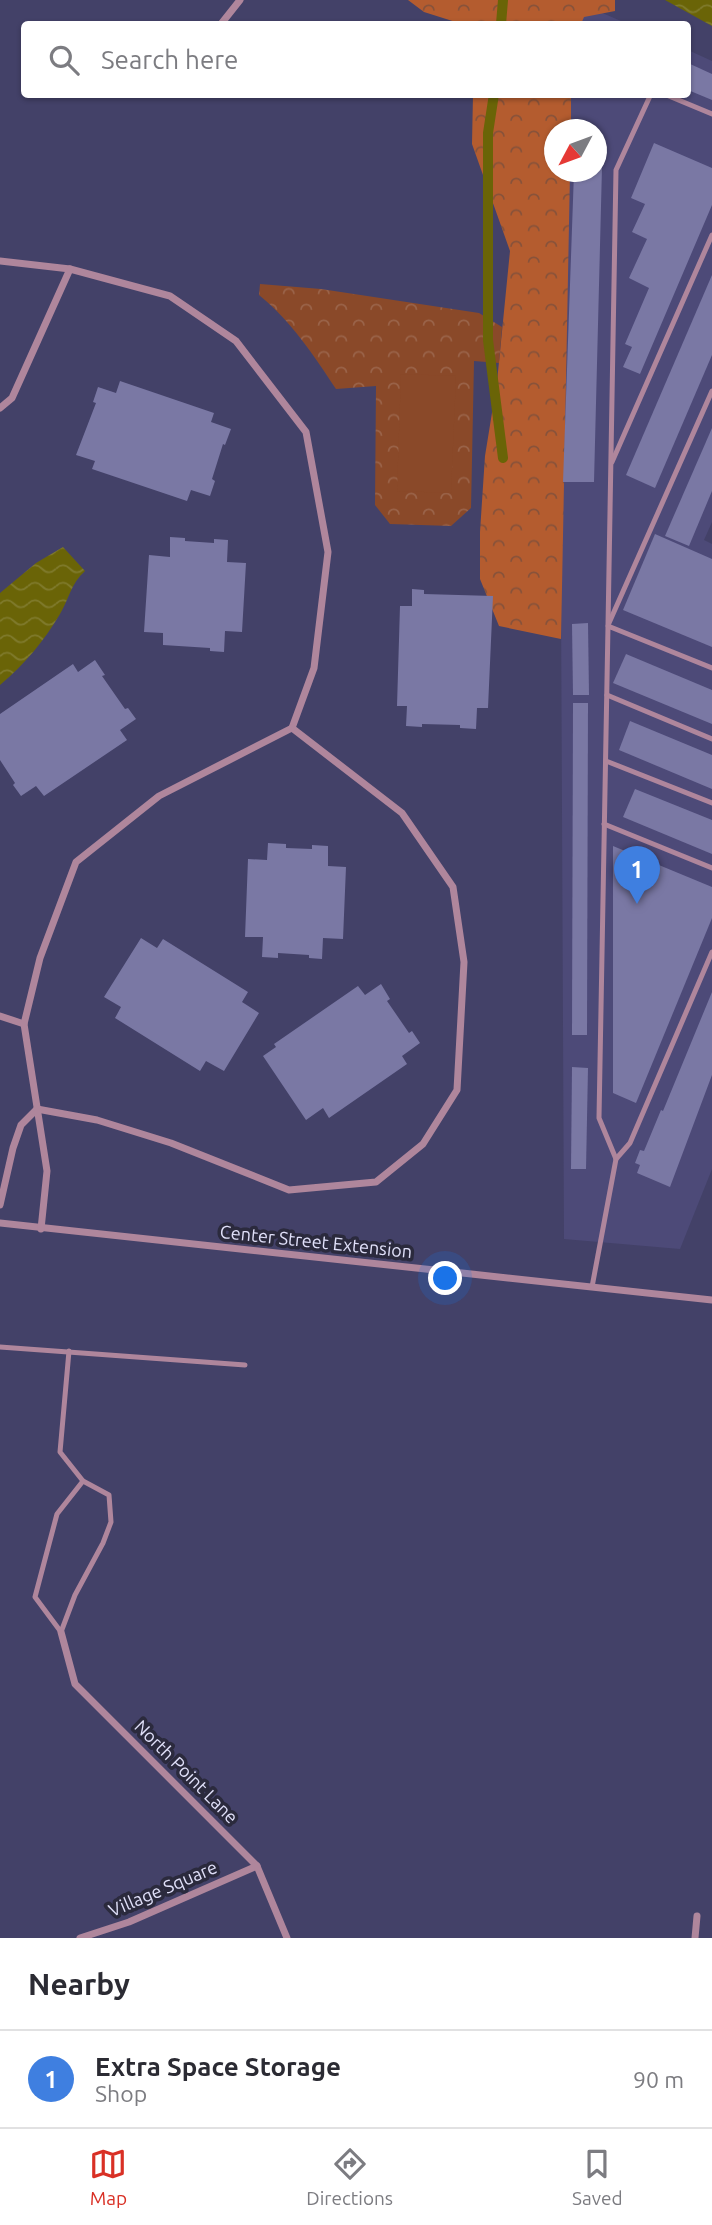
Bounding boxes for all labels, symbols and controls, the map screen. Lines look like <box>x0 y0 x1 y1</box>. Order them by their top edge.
search box <box>21 21 691 98</box>
icon: search <box>45 41 83 79</box>
text: Search here <box>101 45 238 74</box>
north arrow <box>544 119 607 182</box>
pin: 1 <box>614 846 660 904</box>
street label: Center Street Extension <box>219 1221 413 1261</box>
your location <box>428 1261 462 1295</box>
street label: North Point Lane <box>131 1716 242 1827</box>
street label: Village Square <box>105 1856 220 1920</box>
text: Nearby <box>28 1967 130 2001</box>
text: Extra Space Storage <box>95 2052 341 2081</box>
text: 1 <box>45 2067 57 2092</box>
text: 90 m <box>633 2067 684 2092</box>
text: Shop <box>95 2081 147 2106</box>
tab: Map <box>89 2145 127 2209</box>
tab: Directions <box>306 2145 393 2209</box>
tab: Saved <box>572 2145 623 2209</box>

